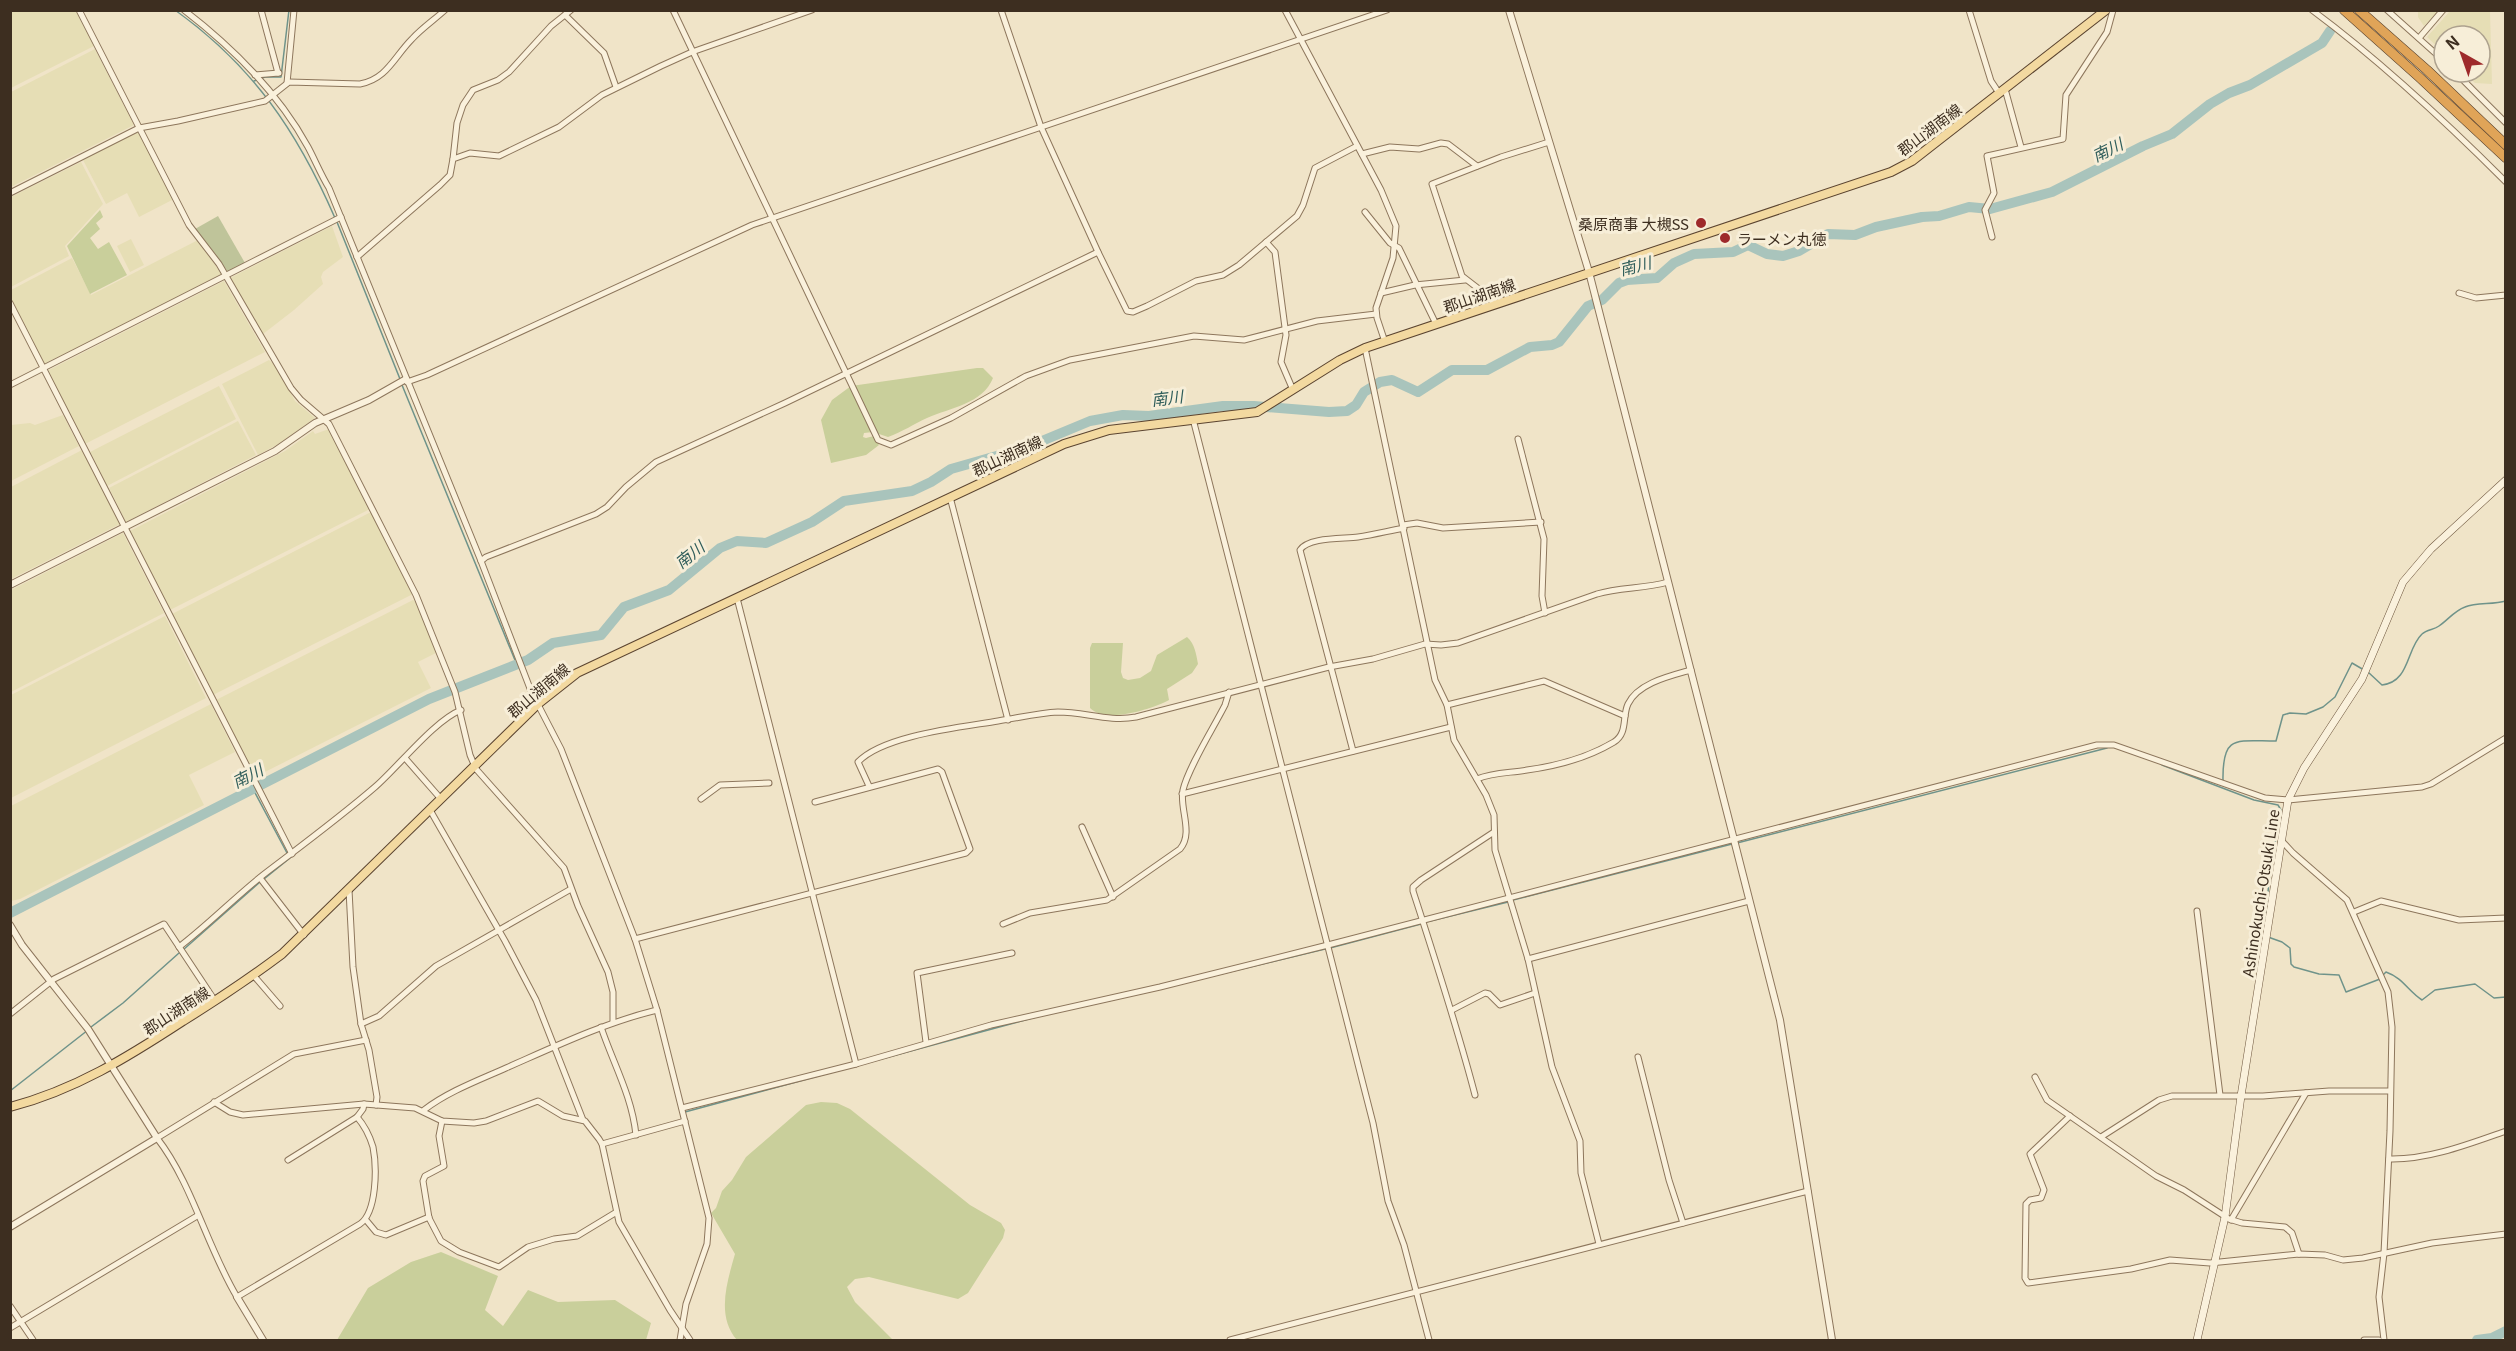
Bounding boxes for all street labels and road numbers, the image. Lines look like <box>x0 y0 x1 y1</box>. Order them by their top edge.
street label: 郡山湖南線 <box>1893 98 1965 160</box>
street label: 郡山湖南線 <box>1440 273 1518 317</box>
street label: 郡山湖南線 <box>969 430 1045 480</box>
street label: 郡山湖南線 <box>503 658 573 722</box>
street label: Ashinokuchi-Otsuki Line <box>2236 808 2284 978</box>
street label: 郡山湖南線 <box>139 981 213 1039</box>

